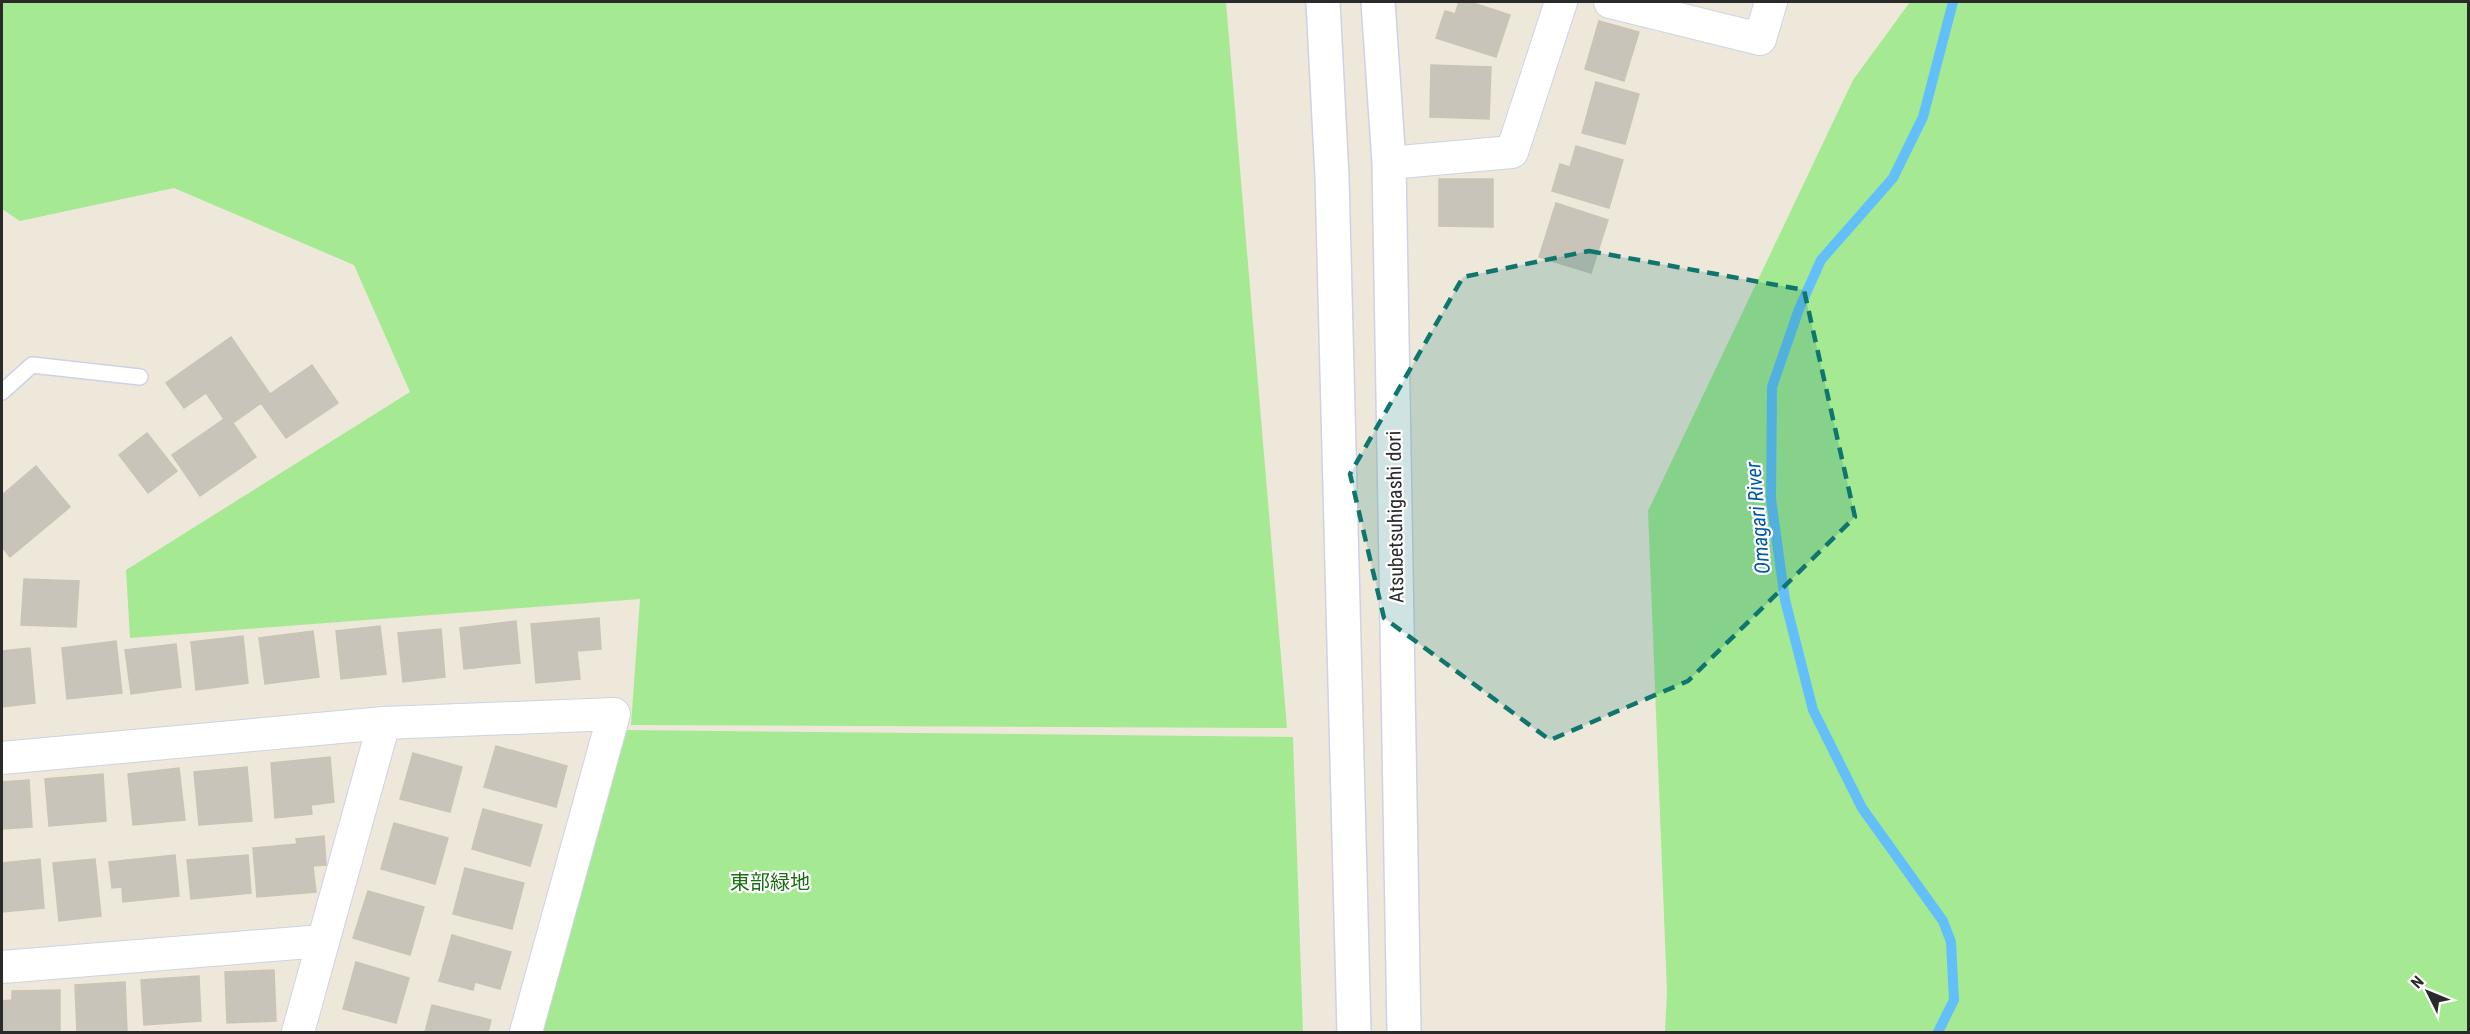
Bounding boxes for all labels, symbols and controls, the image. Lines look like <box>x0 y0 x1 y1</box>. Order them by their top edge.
street label: Atsubetsuhigashi dori <box>1381 431 1409 603</box>
water label: Omagari River <box>1741 460 1775 575</box>
park label: 東部緑地 <box>730 870 810 894</box>
north arrow <box>2398 962 2458 1022</box>
text: N <box>2407 972 2428 992</box>

